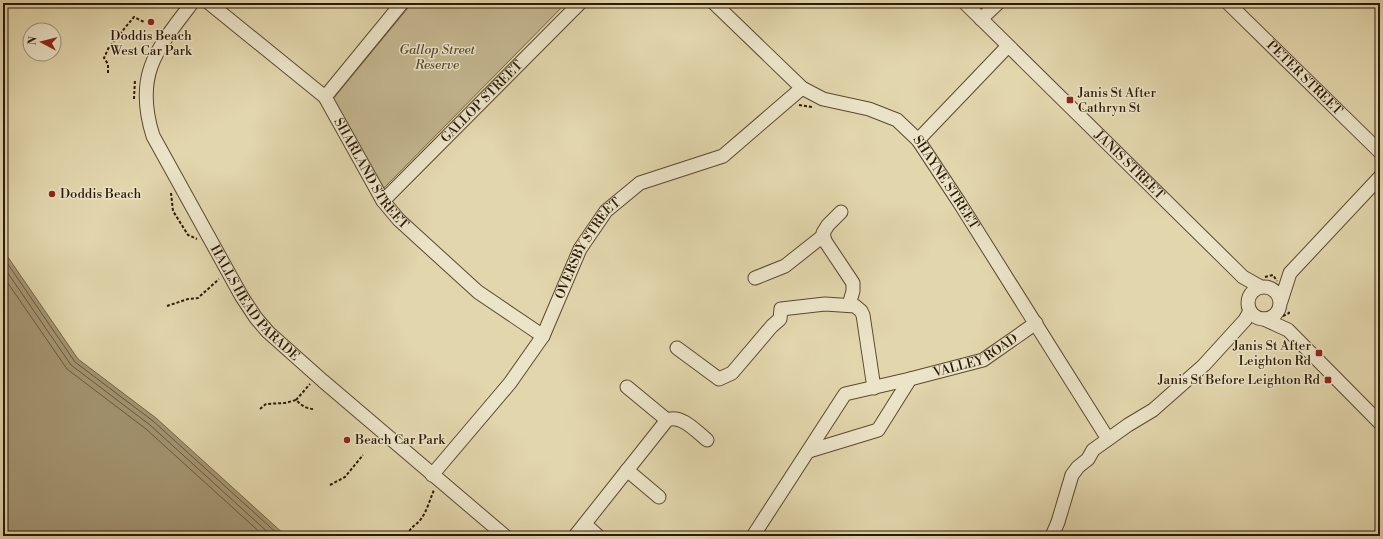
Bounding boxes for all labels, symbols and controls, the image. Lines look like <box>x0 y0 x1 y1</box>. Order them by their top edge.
marker: Doddis Beach West Car Park <box>146 17 156 27</box>
north arrow <box>22 22 62 62</box>
place label: Doddis Beach West Car Park <box>109 28 193 59</box>
text: N <box>26 35 41 46</box>
street label: PETER STREET <box>1263 37 1346 119</box>
park label: Gallop Street Reserve <box>399 42 476 73</box>
street label: GALLOP STREET <box>438 57 526 146</box>
place label: Janis St After Cathryn St <box>1077 85 1156 116</box>
marker: Janis St After Cathryn St <box>1065 95 1075 105</box>
street label: SHARLAND STREET <box>330 115 412 233</box>
street label: JANIS STREET <box>1091 127 1168 203</box>
street label: SHAYNE STREET <box>909 133 982 232</box>
place label: Doddis Beach <box>60 186 142 202</box>
marker: Doddis Beach <box>47 189 57 199</box>
street label: OVERSBY STREET <box>552 194 624 302</box>
street label: HALLS HEAD PARADE <box>207 242 303 364</box>
street label: VALLEY ROAD <box>931 330 1021 381</box>
place label: Janis St After Leighton Rd <box>1232 338 1312 369</box>
marker: Janis St After Leighton Rd <box>1314 348 1324 358</box>
place label: Janis St Before Leighton Rd <box>1157 372 1321 388</box>
marker: Janis St Before Leighton Rd <box>1323 375 1333 385</box>
place label: Beach Car Park <box>354 432 446 448</box>
marker: Beach Car Park <box>342 435 352 445</box>

